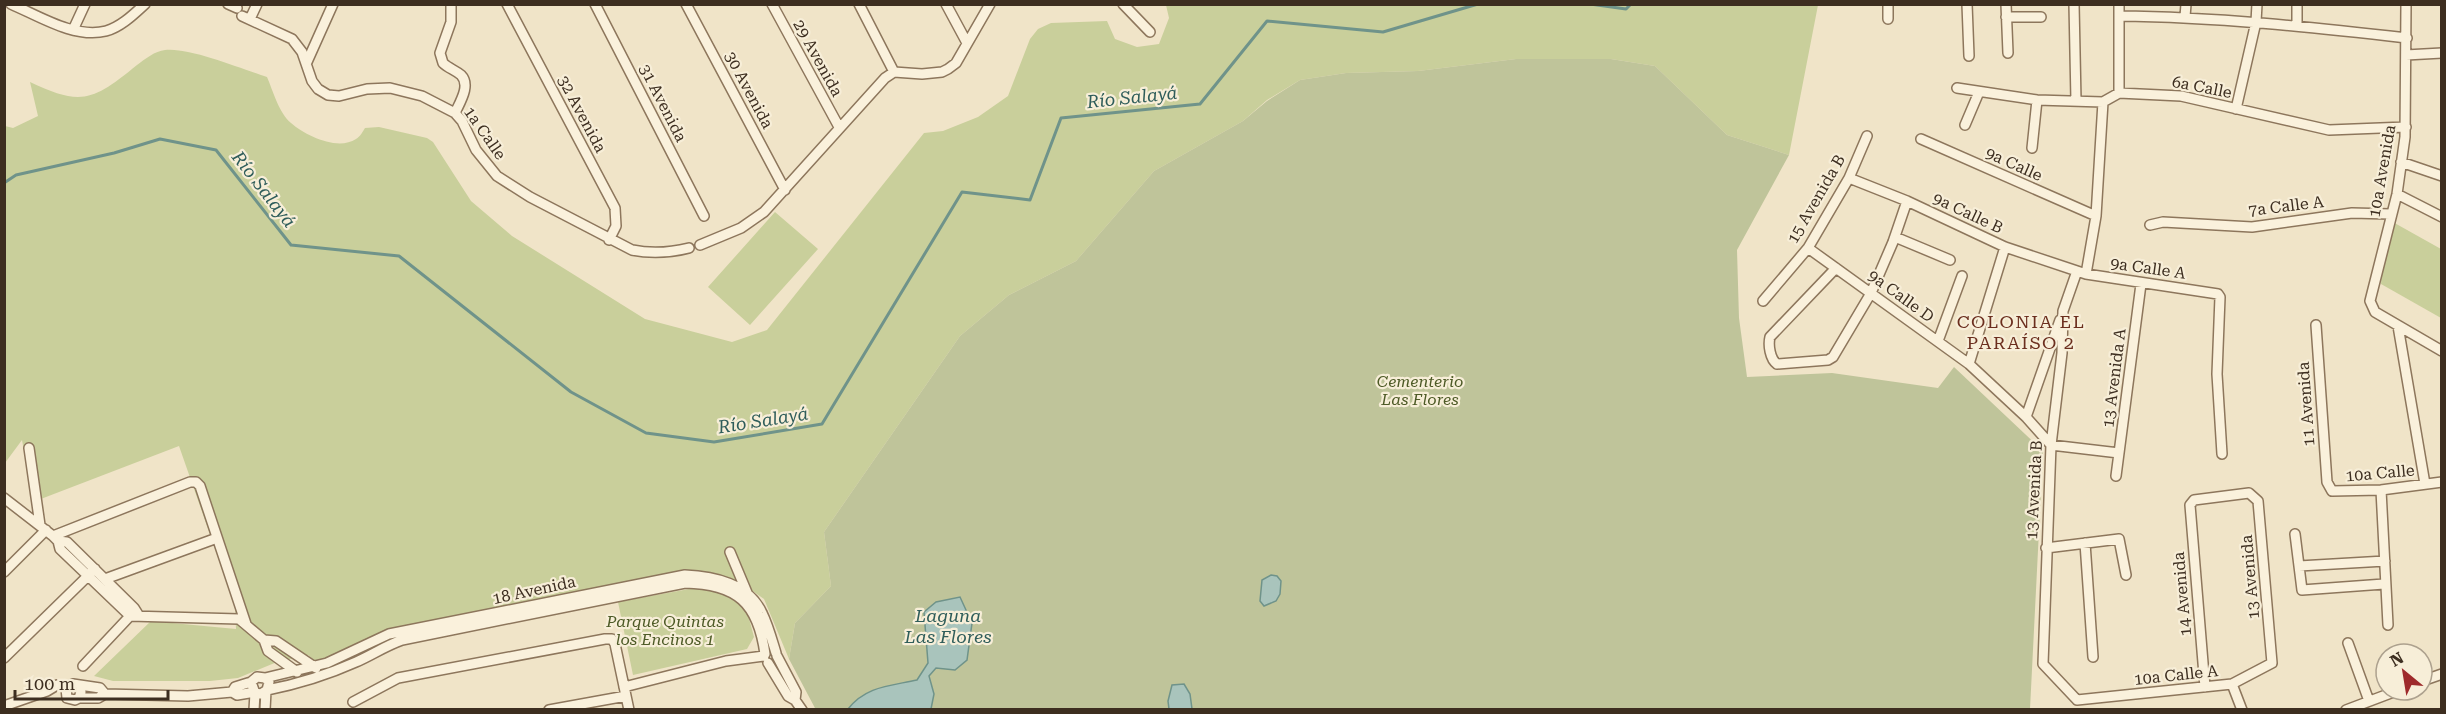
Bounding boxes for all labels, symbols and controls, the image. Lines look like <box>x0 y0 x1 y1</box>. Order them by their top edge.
street label: 29 Avenida <box>789 16 847 100</box>
street label: 30 Avenida <box>721 48 777 132</box>
street label: 31 Avenida <box>635 61 691 145</box>
street label: 32 Avenida <box>554 72 610 156</box>
street label: 6a Calle <box>2170 72 2234 102</box>
water label: Río Salayá <box>1085 82 1178 112</box>
street label: 1a Calle <box>460 103 510 163</box>
street label: 10a Avenida <box>2365 123 2400 219</box>
street label: 9a Calle <box>1983 143 2046 185</box>
water label: Río Salayá <box>227 146 300 231</box>
street label: 15 Avenida B <box>1783 151 1849 247</box>
street label: 9a Calle B <box>1930 188 2006 238</box>
street label: 7a Calle A <box>2247 192 2326 220</box>
street label: 9a Calle A <box>2109 253 2188 283</box>
street label: 9a Calle D <box>1864 266 1938 326</box>
district label: COLONIA EL PARAÍSO 2 <box>1957 311 2085 353</box>
street label: 13 Avenida A <box>2098 326 2130 429</box>
street label: 11 Avenida <box>2294 361 2318 447</box>
park label: Cementerio Las Flores <box>1377 372 1463 409</box>
water label: Río Salayá <box>715 402 810 438</box>
street label: 13 Avenida B <box>2022 440 2046 540</box>
street label: 10a Calle <box>2345 460 2416 485</box>
street label: 13 Avenida <box>2237 534 2263 620</box>
street label: 14 Avenida <box>2169 551 2195 637</box>
street label: 18 Avenida <box>491 572 578 608</box>
water label: Laguna Las Flores <box>903 605 992 647</box>
park label: Parque Quintas los Encinos 1 <box>605 612 724 649</box>
north arrow <box>2374 642 2434 702</box>
text: N <box>2387 648 2407 671</box>
street label: 10a Calle A <box>2133 661 2220 689</box>
scale bar <box>15 663 168 701</box>
text: 100 m <box>24 673 75 694</box>

